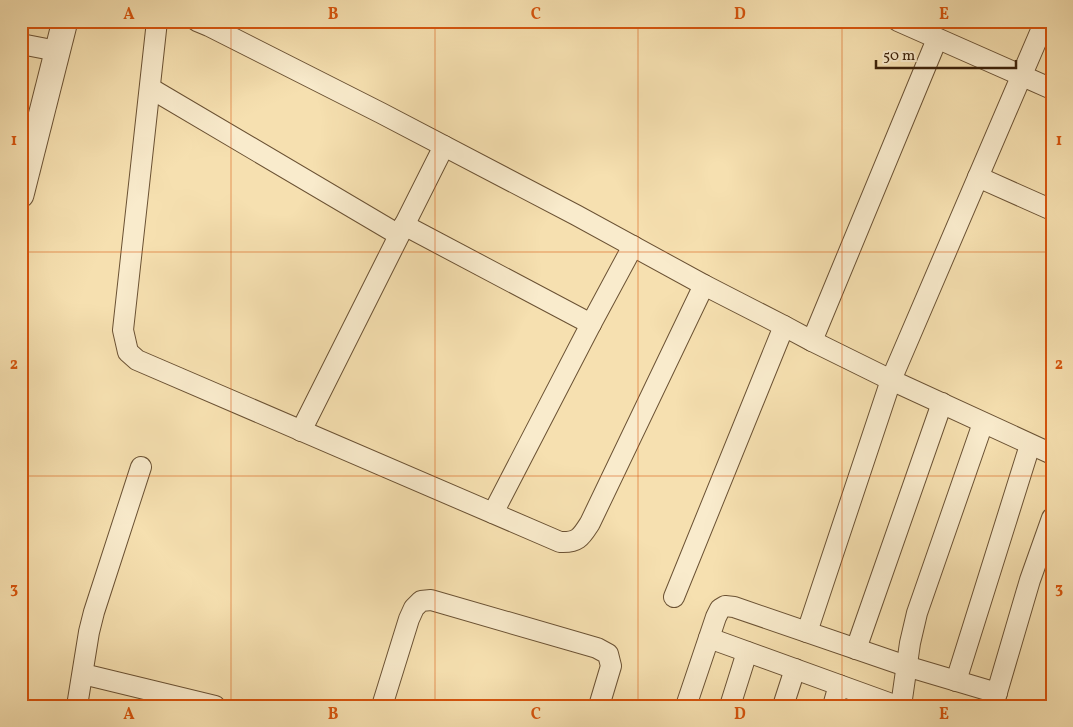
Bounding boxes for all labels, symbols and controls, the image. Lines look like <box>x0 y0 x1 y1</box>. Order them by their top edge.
text: A <box>123 4 135 26</box>
text: B <box>328 4 339 26</box>
text: C <box>531 4 541 26</box>
text: D <box>734 4 746 26</box>
text: E <box>939 4 949 26</box>
scale bar <box>876 38 1016 70</box>
text: 50 m <box>883 46 915 67</box>
text: 1 <box>11 130 17 152</box>
text: 1 <box>1056 130 1062 152</box>
text: 2 <box>10 354 18 376</box>
text: 2 <box>1055 354 1063 376</box>
text: 3 <box>10 578 18 600</box>
text: 3 <box>1055 578 1063 600</box>
text: A <box>123 704 135 726</box>
text: B <box>328 704 339 726</box>
text: C <box>531 704 541 726</box>
text: D <box>734 704 746 726</box>
text: E <box>939 704 949 726</box>

